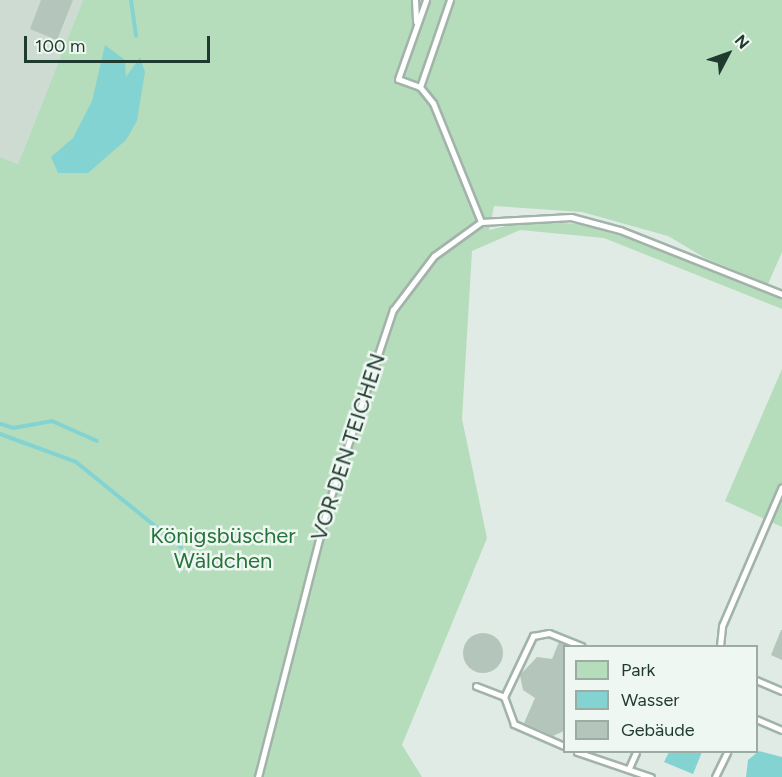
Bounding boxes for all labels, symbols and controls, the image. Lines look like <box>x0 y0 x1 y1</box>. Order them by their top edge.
scale bar <box>27 24 213 62</box>
north arrow <box>698 24 758 84</box>
text: N <box>731 31 753 53</box>
text: 100 m <box>35 35 85 57</box>
street label: VOR DEN TEICHEN <box>305 350 391 544</box>
park label: Königsbüscher Wäldchen <box>150 522 296 574</box>
legend <box>563 645 758 753</box>
text: Park <box>621 659 655 681</box>
text: Wasser <box>621 689 679 711</box>
text: Gebäude <box>621 719 695 741</box>

